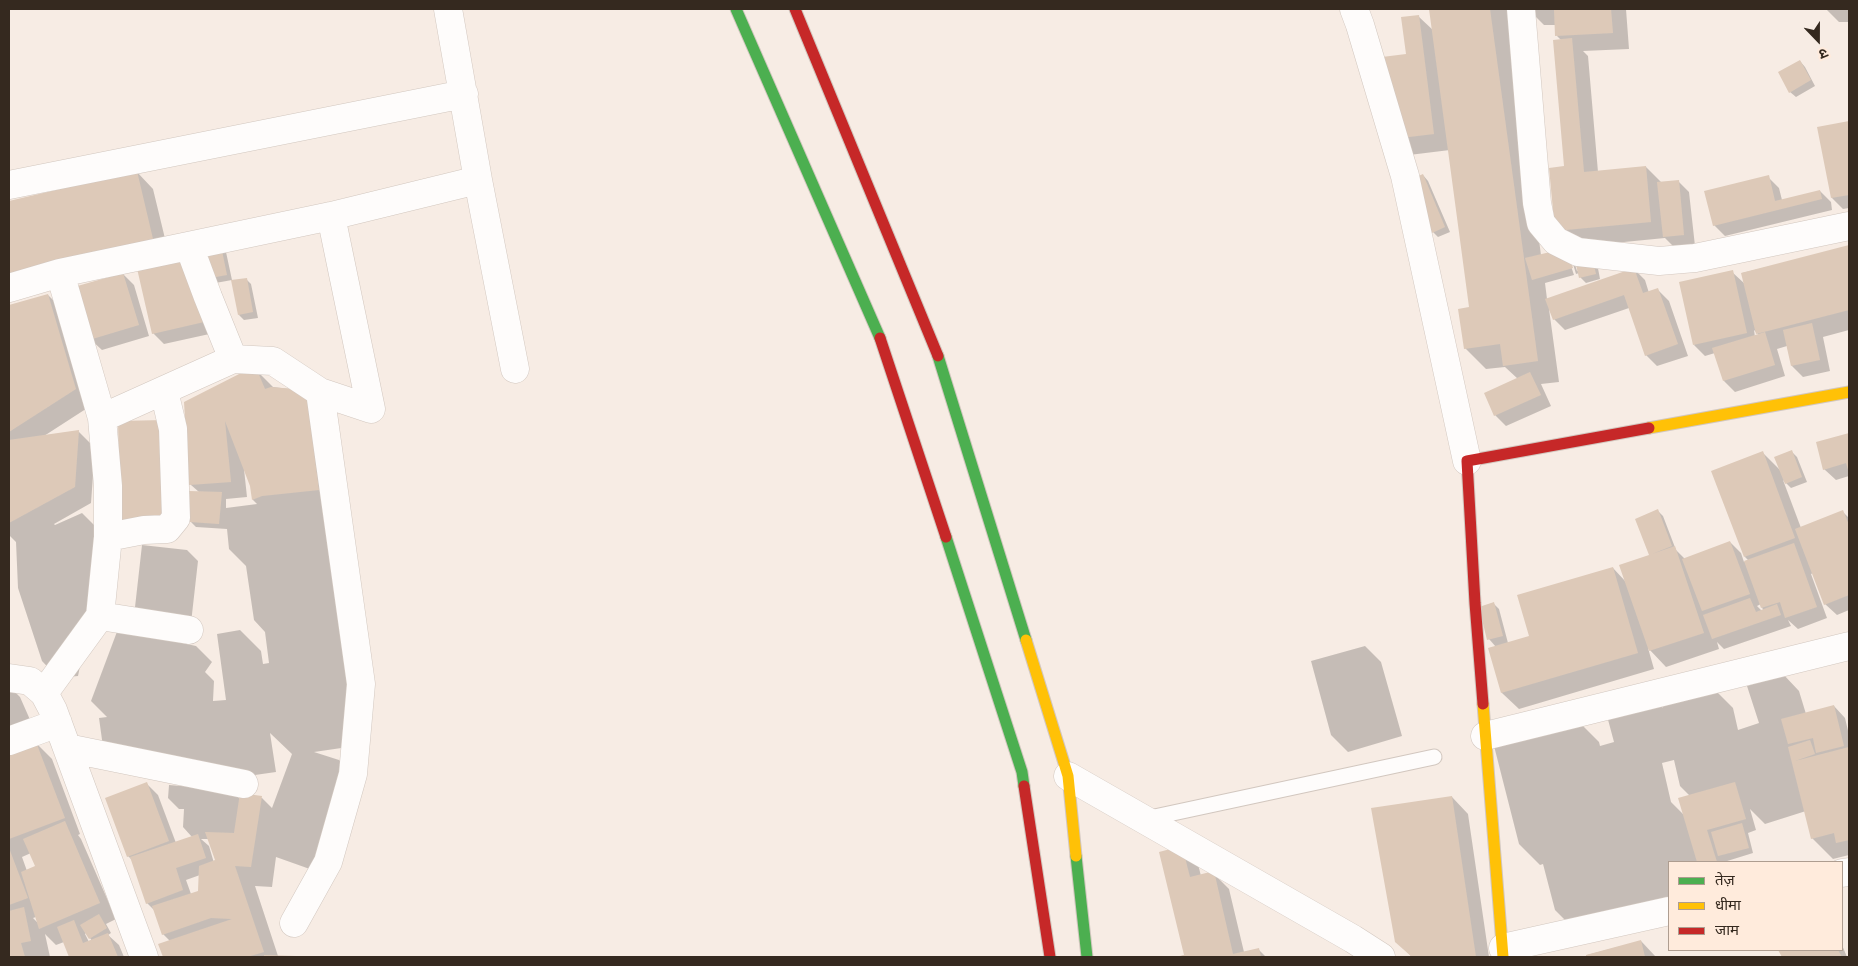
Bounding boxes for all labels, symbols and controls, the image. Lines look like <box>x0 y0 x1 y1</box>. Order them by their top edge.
north arrow <box>1793 15 1843 65</box>
text: उ <box>1817 45 1831 64</box>
legend <box>1668 861 1843 951</box>
text: तेज़ <box>1715 870 1735 888</box>
text: धीमा <box>1715 895 1741 913</box>
text: जाम <box>1715 920 1739 938</box>

